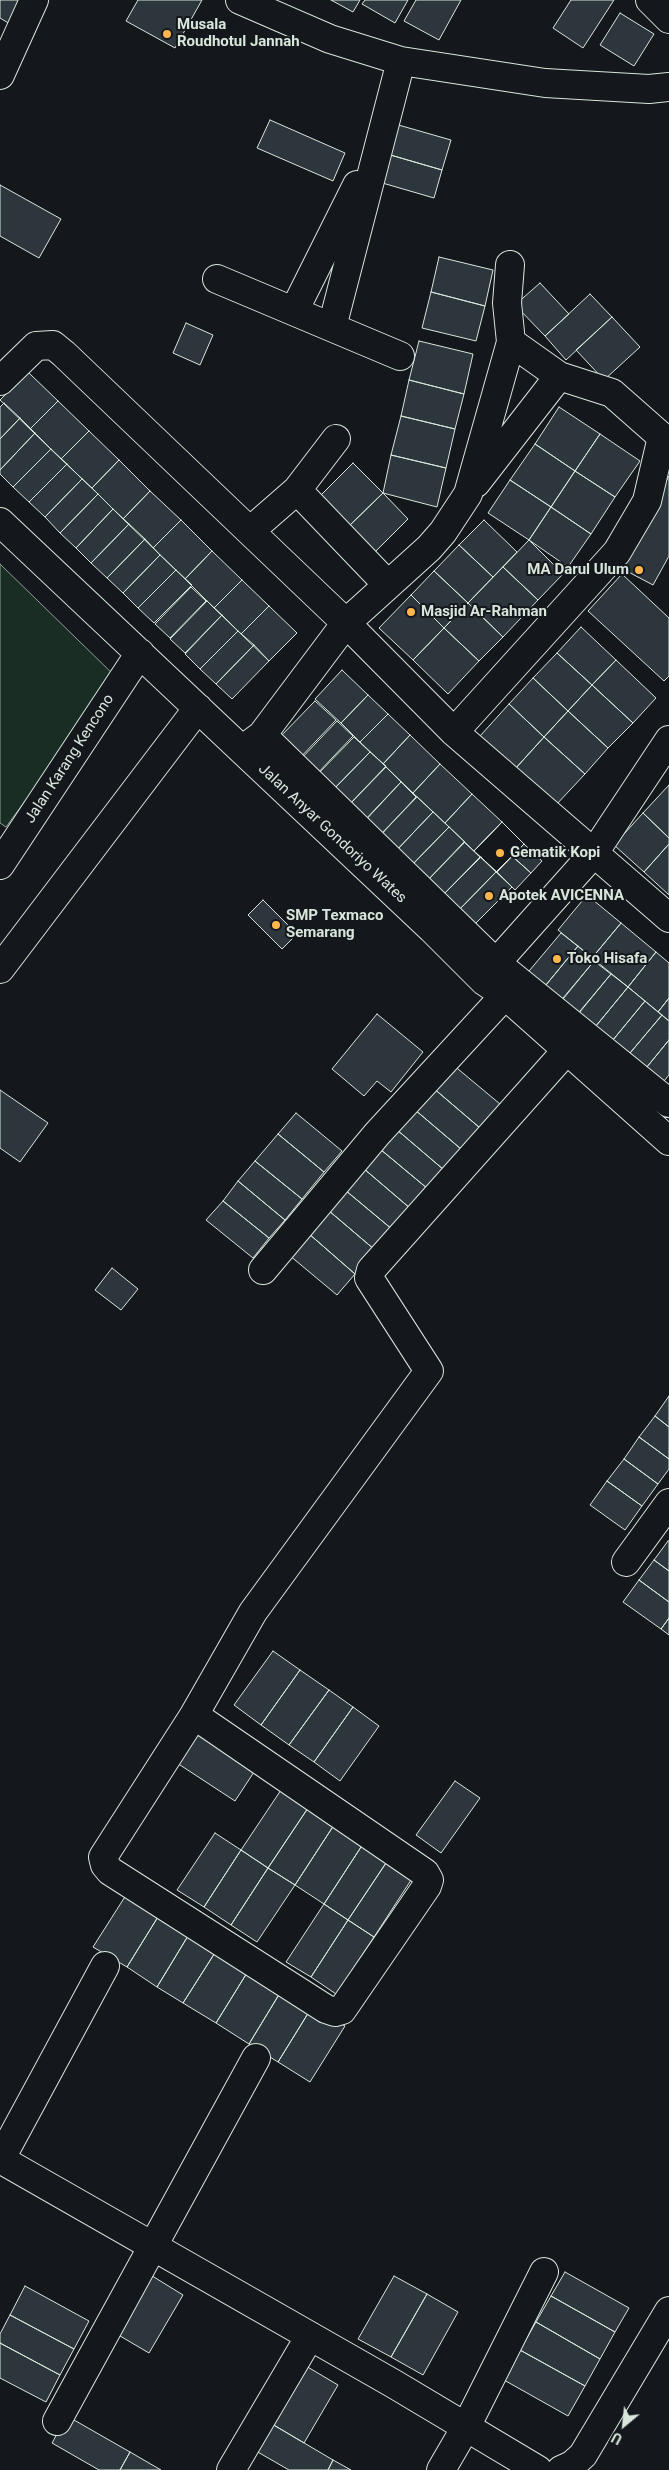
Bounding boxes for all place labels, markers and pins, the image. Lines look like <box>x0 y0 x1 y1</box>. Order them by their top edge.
place label: Musala Roudhotul Jannah <box>177 16 300 51</box>
marker: Musala Roudhotul Jannah <box>161 28 173 40</box>
place label: MA Darul Ulum <box>527 561 629 579</box>
marker: MA Darul Ulum <box>633 564 645 576</box>
place label: Masjid Ar-Rahman <box>421 603 547 621</box>
marker: Masjid Ar-Rahman <box>405 606 417 618</box>
place label: Gematik Kopi <box>510 844 600 862</box>
marker: Gematik Kopi <box>494 847 506 859</box>
place label: Apotek AVICENNA <box>499 887 624 905</box>
marker: Apotek AVICENNA <box>483 890 495 902</box>
place label: SMP Texmaco Semarang <box>286 907 383 942</box>
marker: SMP Texmaco Semarang <box>270 919 282 931</box>
place label: Toko Hisafa <box>567 950 647 968</box>
marker: Toko Hisafa <box>551 953 563 965</box>

